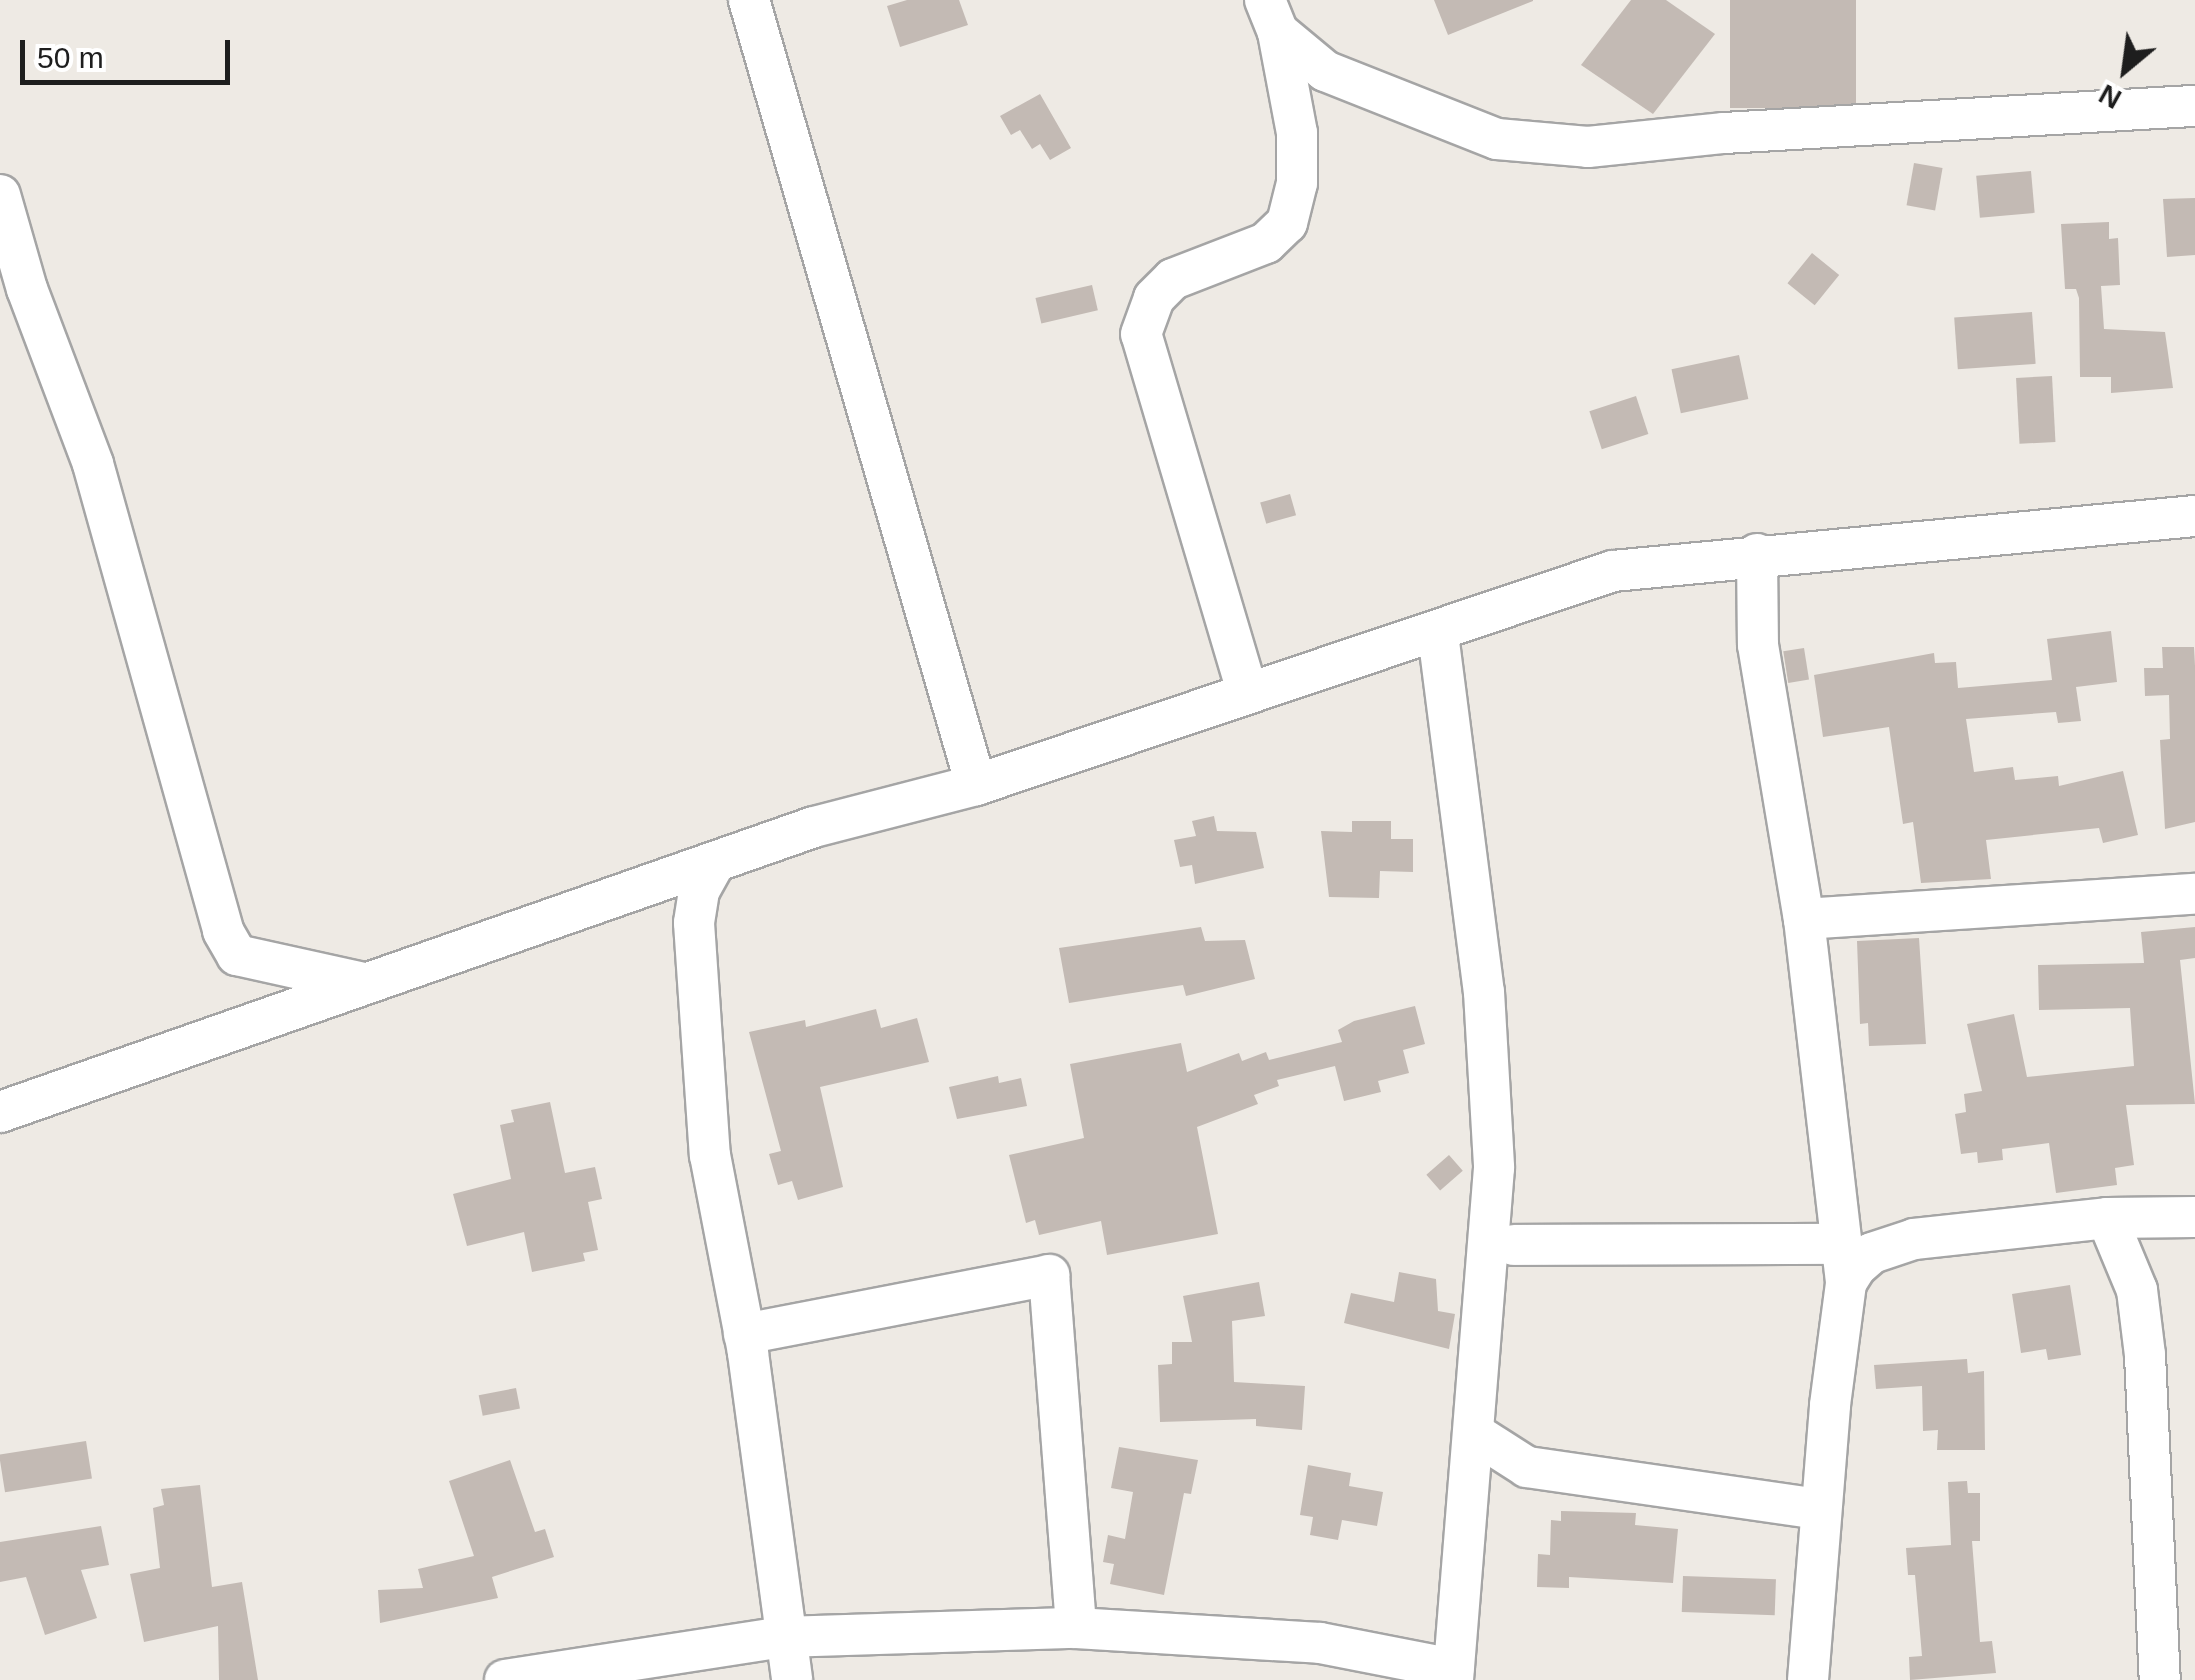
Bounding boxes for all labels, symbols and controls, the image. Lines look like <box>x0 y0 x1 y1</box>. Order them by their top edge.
scale bar <box>25 20 235 82</box>
north arrow <box>2075 20 2175 120</box>
text: 50 m <box>37 41 104 74</box>
text: N <box>2094 78 2127 115</box>

